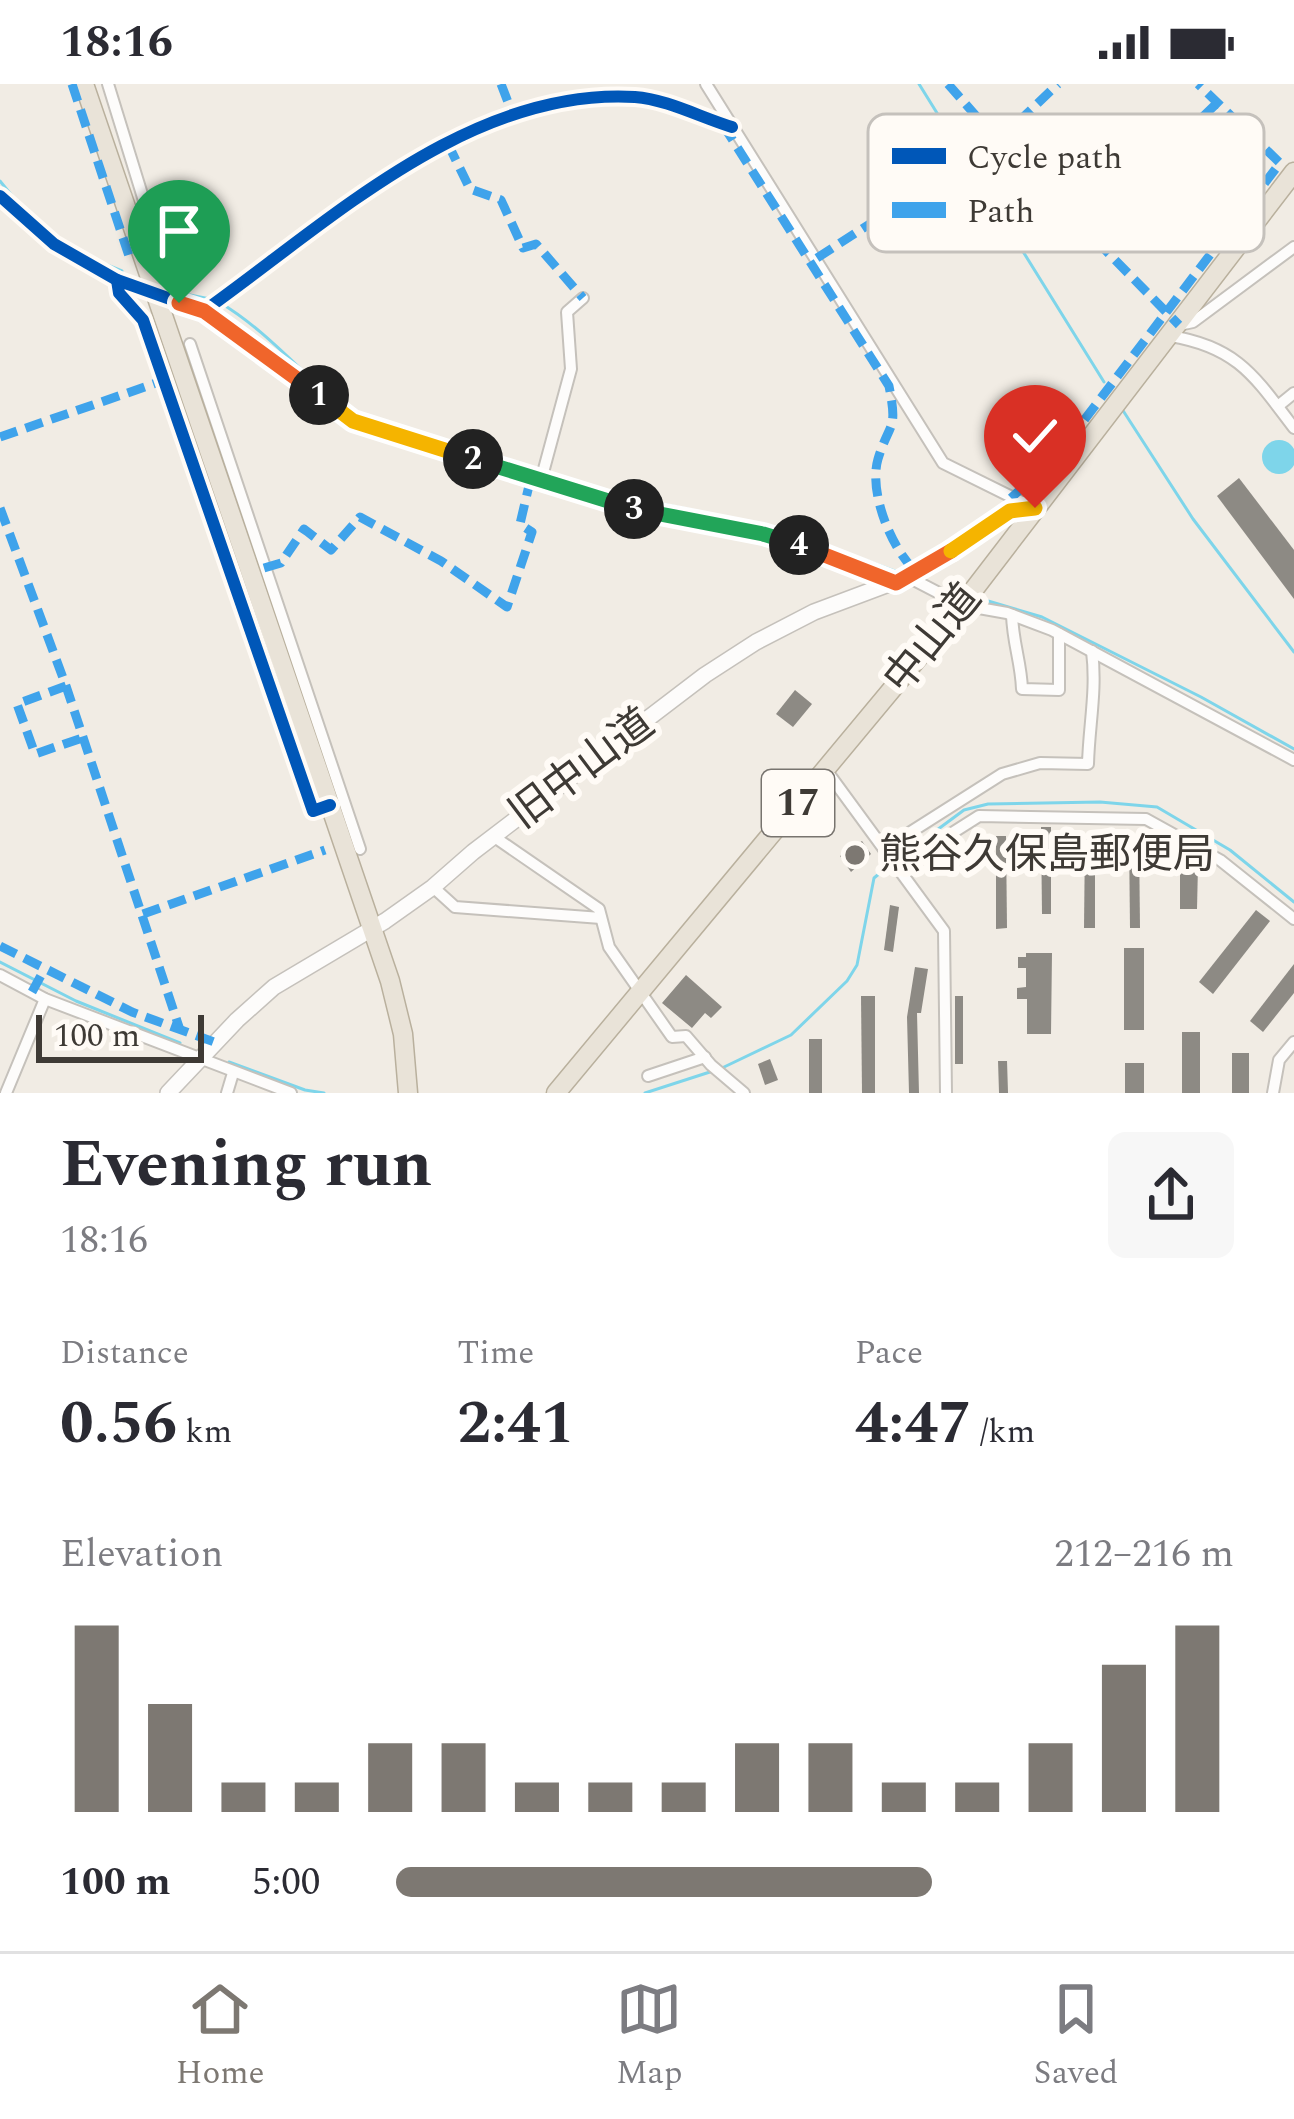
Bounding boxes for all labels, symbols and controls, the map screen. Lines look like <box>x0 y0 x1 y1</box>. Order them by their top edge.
text: 18:16 <box>60 8 173 77</box>
legend <box>868 114 1264 252</box>
text: Cycle path <box>967 133 1122 183</box>
pin <box>128 180 230 303</box>
text: Path <box>967 187 1034 237</box>
icon: arrive <box>146 198 212 264</box>
pin: 1 <box>289 365 349 425</box>
text: 1 <box>310 370 328 420</box>
pin <box>984 385 1086 508</box>
icon: check <box>1002 403 1068 469</box>
pin: 2 <box>443 429 503 489</box>
text: 2 <box>464 434 482 484</box>
pin: 3 <box>604 479 664 539</box>
text: 3 <box>625 484 643 534</box>
pin: 4 <box>769 515 829 575</box>
text: 4 <box>790 520 808 570</box>
street label: 中山道 <box>869 570 997 708</box>
street label: 旧中山道 <box>496 693 668 845</box>
road number: 17 <box>762 770 834 836</box>
place label: 熊谷久保島郵便局 <box>879 824 1215 887</box>
marker: 熊谷久保島郵便局 <box>842 842 868 868</box>
scale bar <box>36 1009 204 1062</box>
text: 100 m <box>54 1011 140 1061</box>
text: Evening run <box>60 1115 432 1216</box>
button: share <box>1108 1132 1234 1258</box>
text: 18:16 <box>60 1211 148 1270</box>
text: Distance <box>60 1328 189 1378</box>
text: Time <box>457 1328 534 1378</box>
text: Pace <box>855 1328 923 1378</box>
text: 0.56 <box>60 1378 177 1470</box>
text: 2:41 <box>457 1378 574 1470</box>
text: 4:47 <box>855 1378 972 1470</box>
text: km <box>177 1407 232 1457</box>
text: /km <box>972 1407 1035 1457</box>
text: Elevation <box>60 1525 223 1584</box>
text: 212–216 m <box>1054 1525 1234 1584</box>
text: 100 m <box>60 1853 171 1912</box>
text: 5:00 <box>252 1853 320 1912</box>
tab: Home <box>176 1976 265 2098</box>
tab: Map <box>616 1976 682 2098</box>
tab: Saved <box>1034 1976 1118 2098</box>

